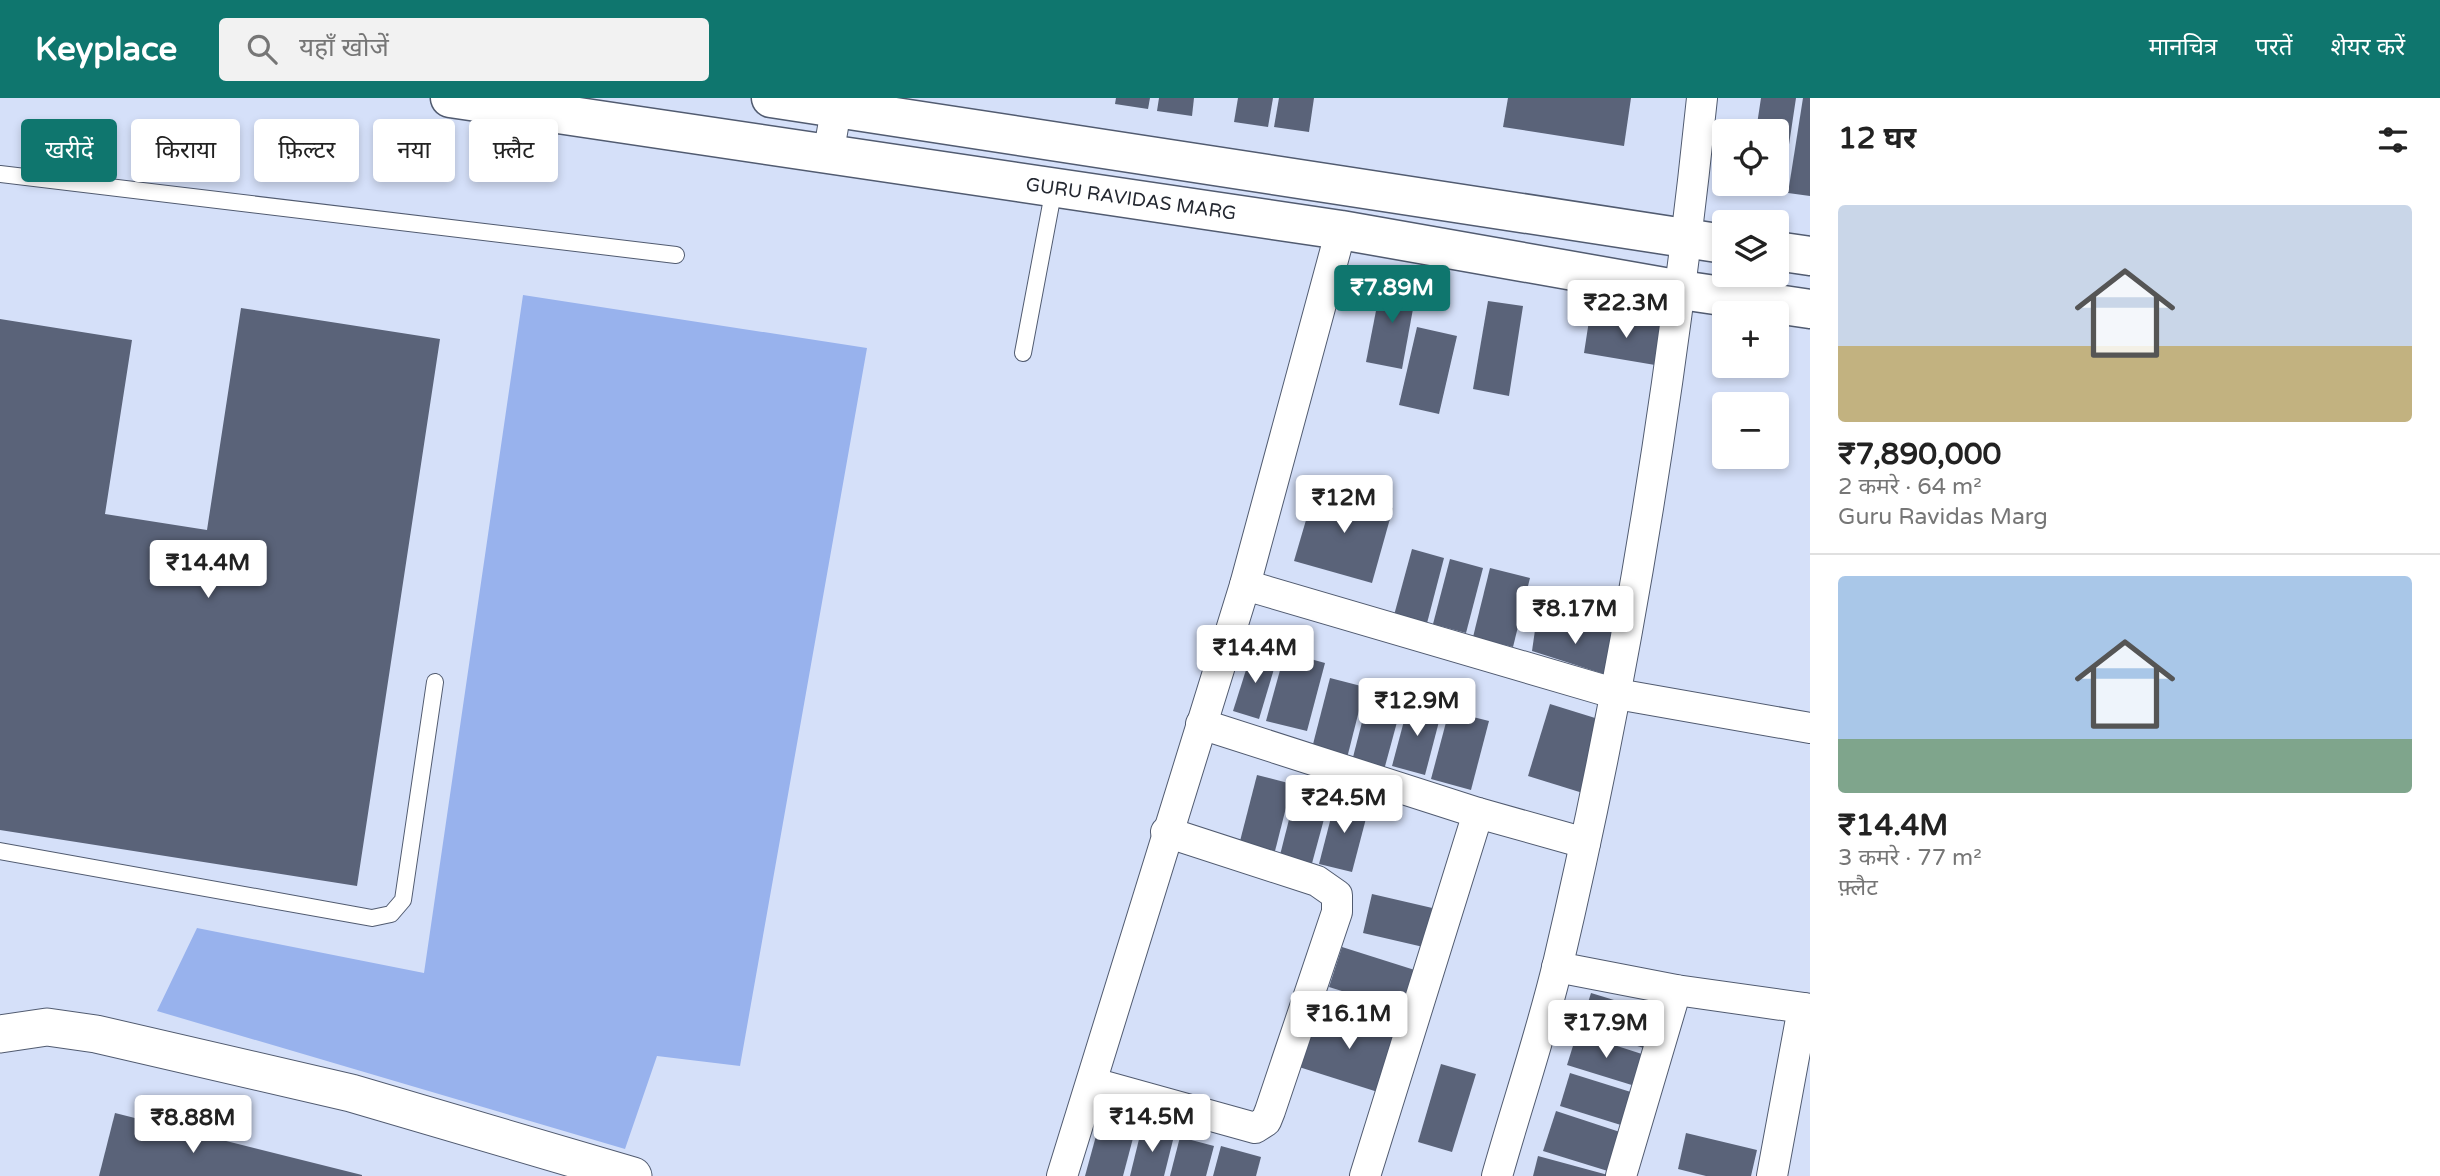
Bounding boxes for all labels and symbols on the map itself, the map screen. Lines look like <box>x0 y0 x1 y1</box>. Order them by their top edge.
street label: GURU RAVIDAS MARG <box>1024 173 1238 225</box>
pin: ₹7.89M <box>1335 266 1449 325</box>
pin: ₹22.3M <box>1569 280 1683 340</box>
pin: ₹12M <box>1303 476 1385 535</box>
pin: ₹14.4M <box>151 540 265 600</box>
pin: ₹8.17M <box>1518 587 1632 646</box>
pin: ₹14.4M <box>1198 626 1312 685</box>
pin: ₹12.9M <box>1360 678 1474 738</box>
pin: ₹24.5M <box>1287 776 1401 835</box>
pin: ₹16.1M <box>1292 992 1406 1051</box>
pin: ₹17.9M <box>1549 1000 1663 1060</box>
pin: ₹14.5M <box>1095 1094 1209 1154</box>
pin: ₹8.88M <box>136 1096 250 1155</box>

